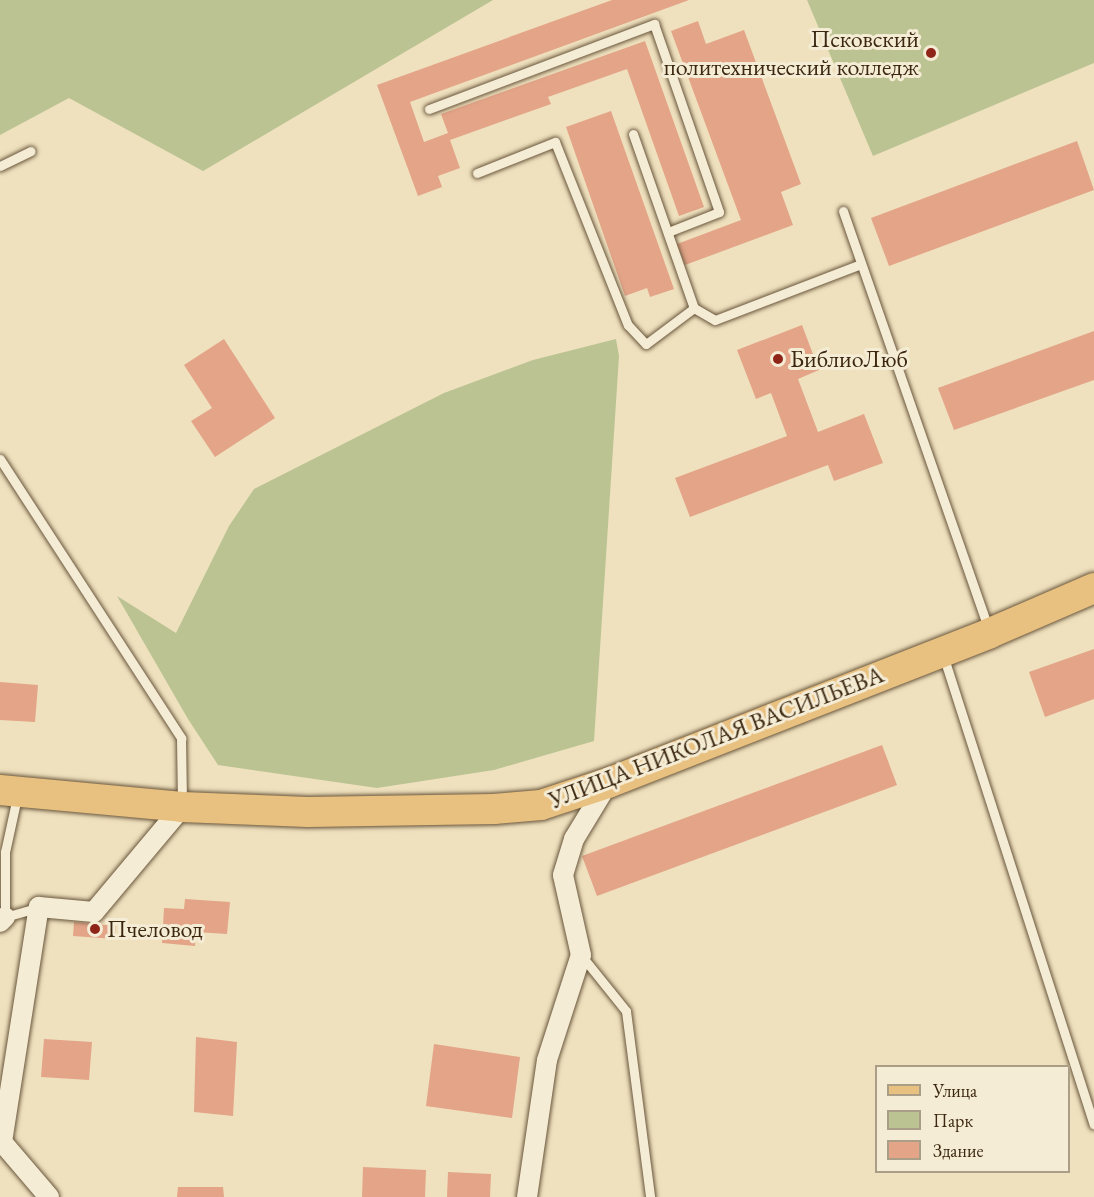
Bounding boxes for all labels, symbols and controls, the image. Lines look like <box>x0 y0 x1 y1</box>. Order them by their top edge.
place label: Псковский политехнический колледж <box>664 25 919 81</box>
marker: Псковский политехнический колледж <box>924 46 938 60</box>
place label: БиблиоЛюб <box>790 345 908 373</box>
marker: БиблиоЛюб <box>771 352 785 366</box>
street label: УЛИЦА НИКОЛАЯ ВАСИЛЬЕВА <box>544 660 888 814</box>
place label: Пчеловод <box>107 915 203 943</box>
marker: Пчеловод <box>88 922 102 936</box>
legend <box>875 1065 1070 1173</box>
text: Улица <box>933 1079 977 1102</box>
text: Парк <box>933 1109 973 1132</box>
text: Здание <box>933 1139 983 1162</box>

